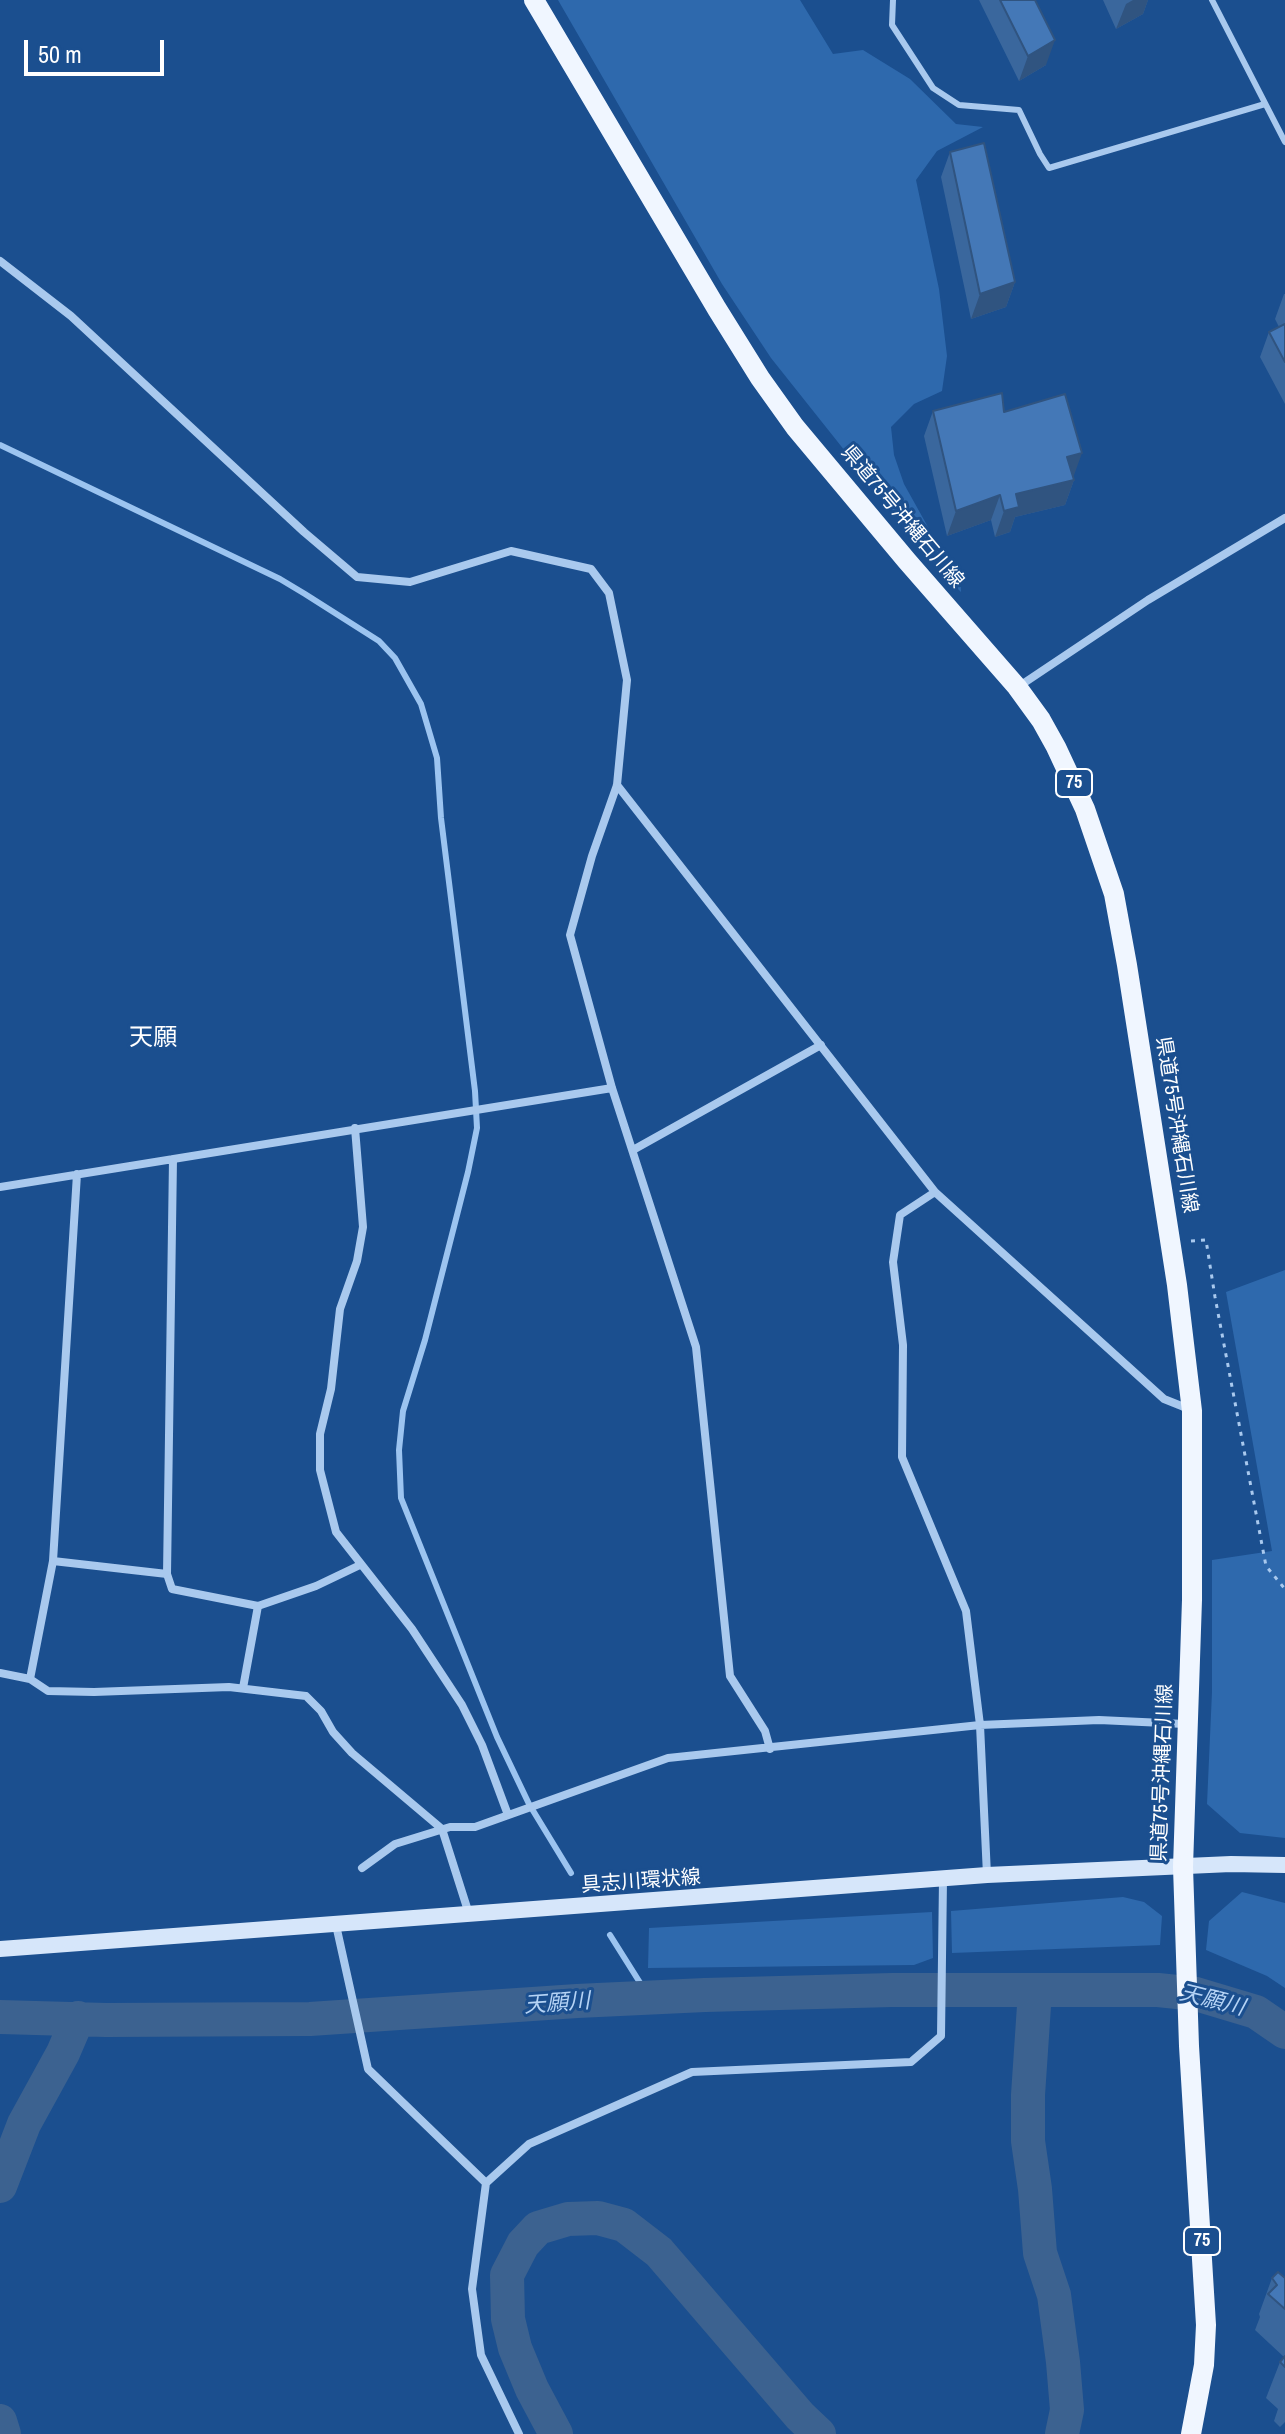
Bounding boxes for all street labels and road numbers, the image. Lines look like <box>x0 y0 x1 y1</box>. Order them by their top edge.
street label: 県道75号沖縄石川線 <box>836 441 968 593</box>
road number: 75 <box>1056 769 1092 797</box>
street label: 県道75号沖縄石川線 <box>1150 1035 1202 1215</box>
street label: 県道75号沖縄石川線 <box>1148 1684 1178 1862</box>
street label: 具志川環状線 <box>580 1866 702 1898</box>
road number: 75 <box>1184 2227 1220 2255</box>

